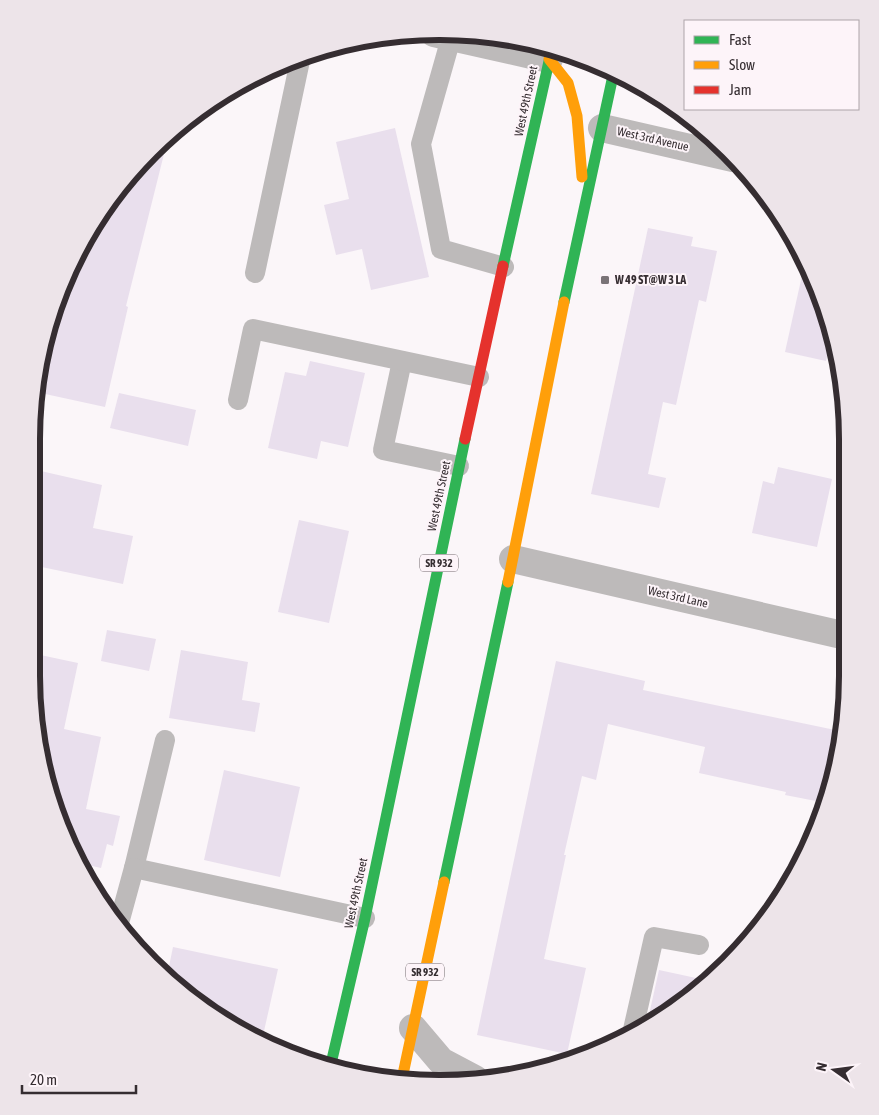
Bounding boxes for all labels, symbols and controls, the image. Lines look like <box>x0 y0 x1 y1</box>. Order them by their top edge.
legend <box>684 20 859 110</box>
text: Fast <box>729 31 751 48</box>
text: Slow <box>729 56 755 73</box>
street label: West 49th Street <box>512 64 540 138</box>
text: Jam <box>729 81 752 98</box>
street label: West 3rd Avenue <box>616 124 690 154</box>
place label: W 49 ST@W 3 LA <box>614 273 686 287</box>
marker: W 49 ST@W 3 LA <box>599 274 611 286</box>
street label: West 49th Street <box>425 459 453 533</box>
road number: SR 932 <box>420 554 458 572</box>
street label: West 3rd Lane <box>647 583 709 611</box>
street label: West 49th Street <box>342 856 370 930</box>
road number: SR 932 <box>406 964 444 980</box>
north arrow <box>809 1045 859 1095</box>
text: N <box>813 1061 830 1073</box>
scale bar <box>22 1062 136 1094</box>
text: 20 m <box>30 1071 57 1088</box>

